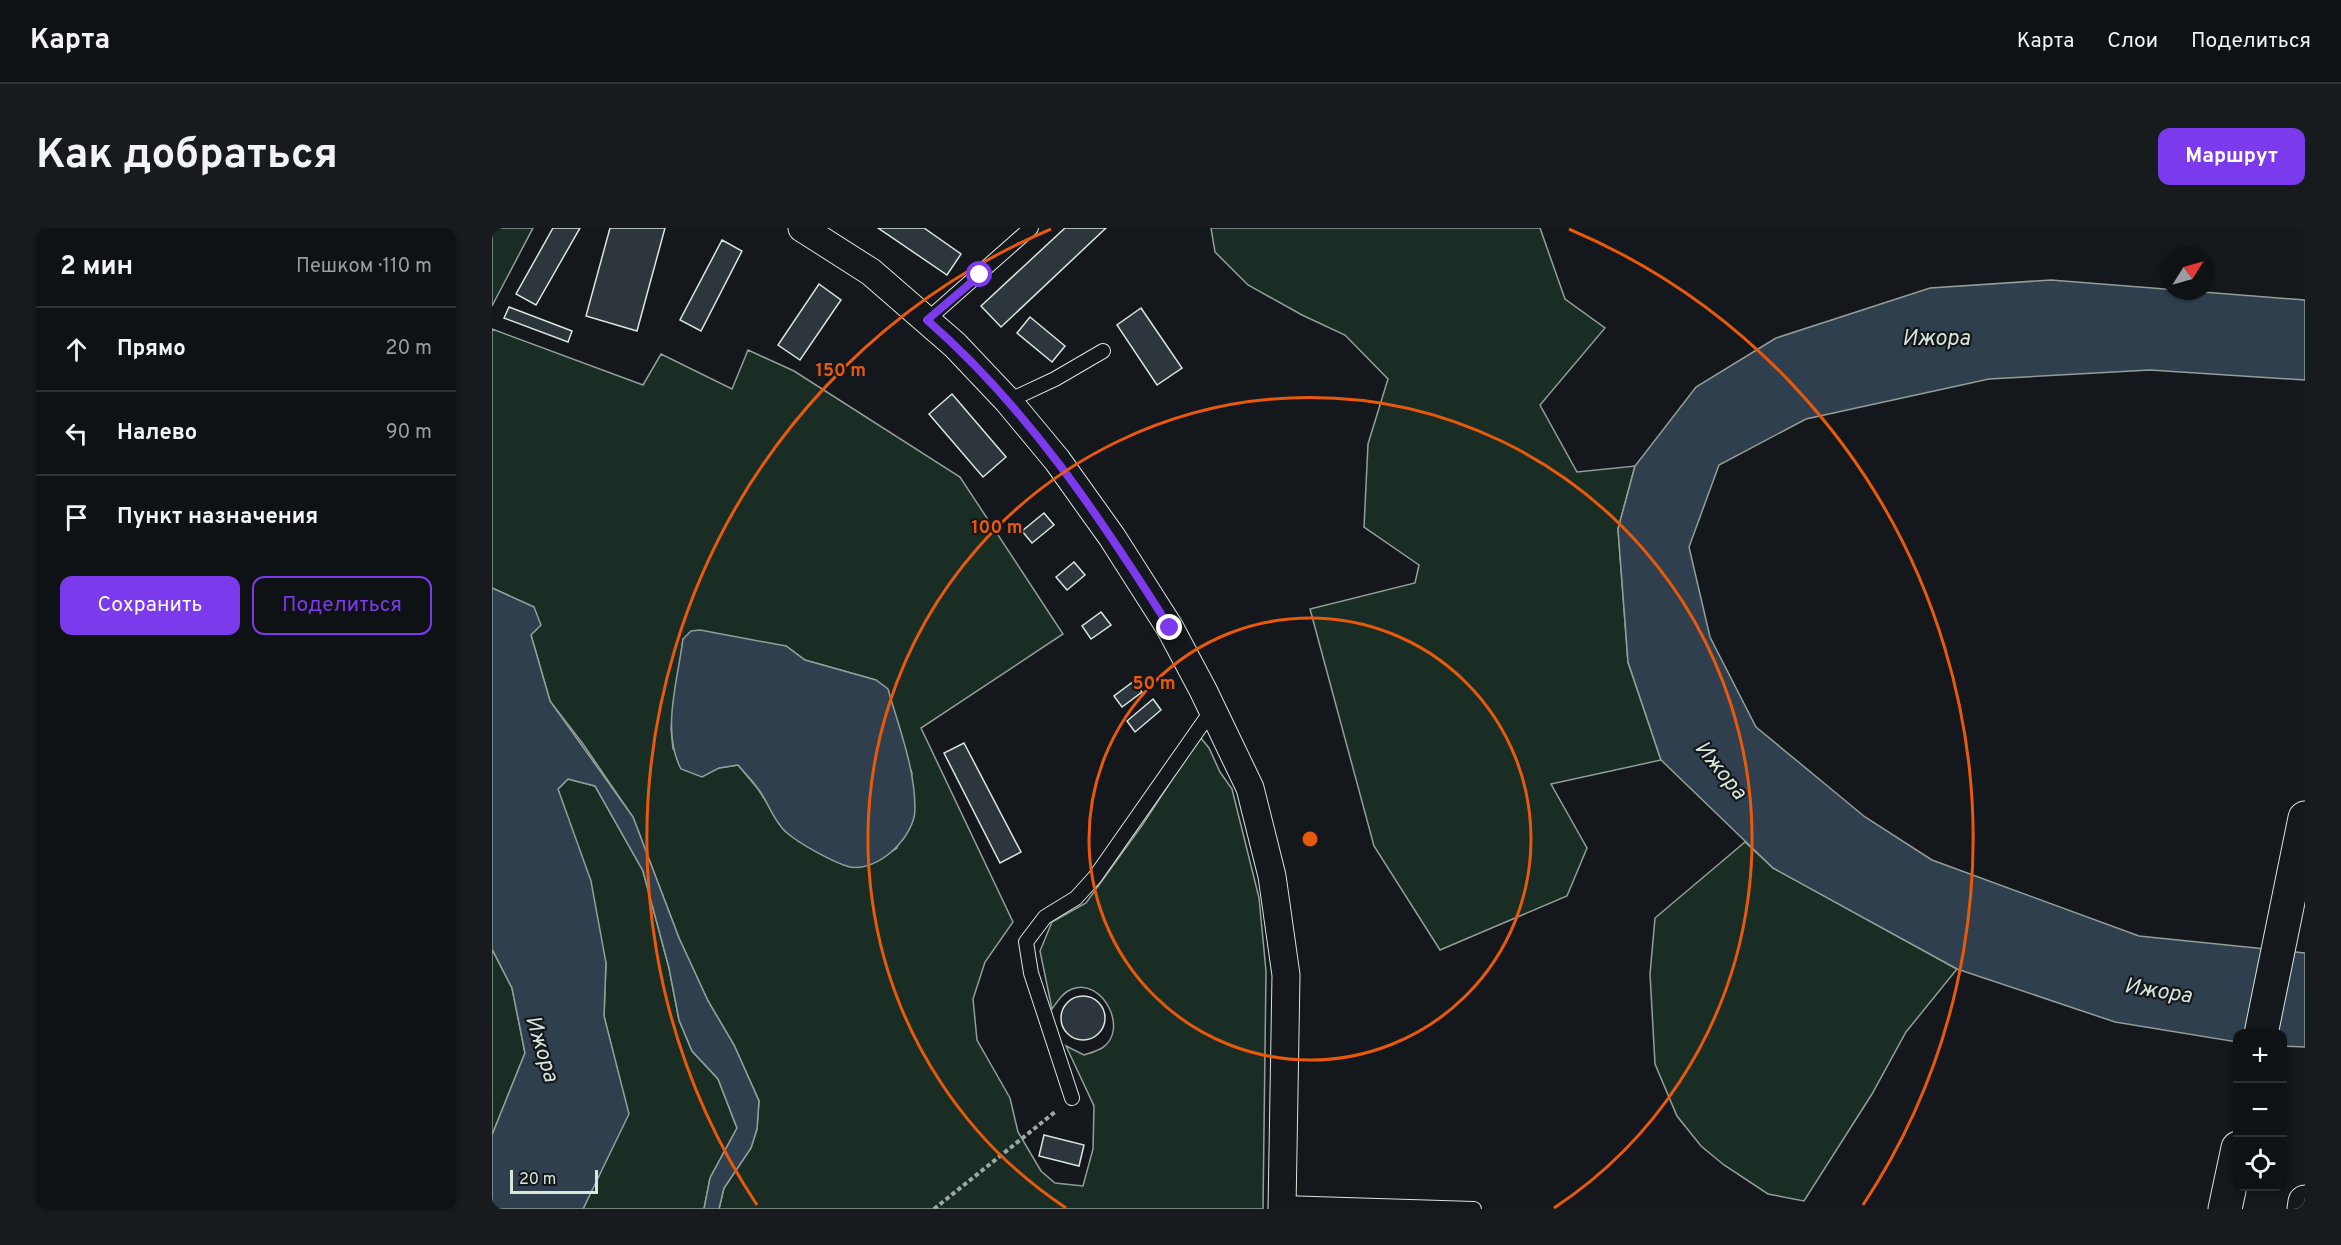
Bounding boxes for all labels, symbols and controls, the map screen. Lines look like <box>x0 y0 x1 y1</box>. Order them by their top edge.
text: Карта <box>30 23 110 59</box>
text: Карта <box>2017 28 2074 55</box>
text: Слои <box>2107 28 2158 55</box>
text: Поделиться <box>2191 28 2311 55</box>
button: Маршрут <box>2158 128 2305 185</box>
text: Как добраться <box>36 130 338 183</box>
north arrow <box>2161 246 2215 300</box>
text: 2 мин <box>60 251 133 284</box>
text: Пешком · 110 m <box>296 254 432 280</box>
route start <box>966 261 992 287</box>
water label: Ижора <box>1902 326 1971 353</box>
icon: ahead <box>60 333 93 366</box>
text: Прямо <box>117 336 186 363</box>
text: 20 m <box>385 336 432 362</box>
text: 150 m <box>816 360 866 383</box>
icon: left <box>60 417 93 450</box>
text: Налево <box>117 420 197 447</box>
text: 90 m <box>386 420 432 446</box>
icon: arrive <box>60 501 93 534</box>
text: Пункт назначения <box>117 504 318 531</box>
text: 100 m <box>971 517 1023 540</box>
button: Сохранить <box>60 576 240 635</box>
button: Поделиться <box>252 576 432 635</box>
route end <box>1156 614 1182 640</box>
text: 50 m <box>1132 673 1176 696</box>
water label: Ижора <box>1688 736 1752 806</box>
centre of rings <box>1300 829 1320 849</box>
water label: Ижора <box>2122 973 2194 1011</box>
water label: Ижора <box>518 1012 564 1086</box>
map controls <box>2233 1029 2287 1191</box>
button: + <box>2233 1029 2287 1083</box>
button: − <box>2233 1083 2287 1137</box>
button: locate <box>2233 1137 2287 1191</box>
scale bar <box>510 1167 598 1194</box>
text: 20 m <box>519 1170 556 1190</box>

